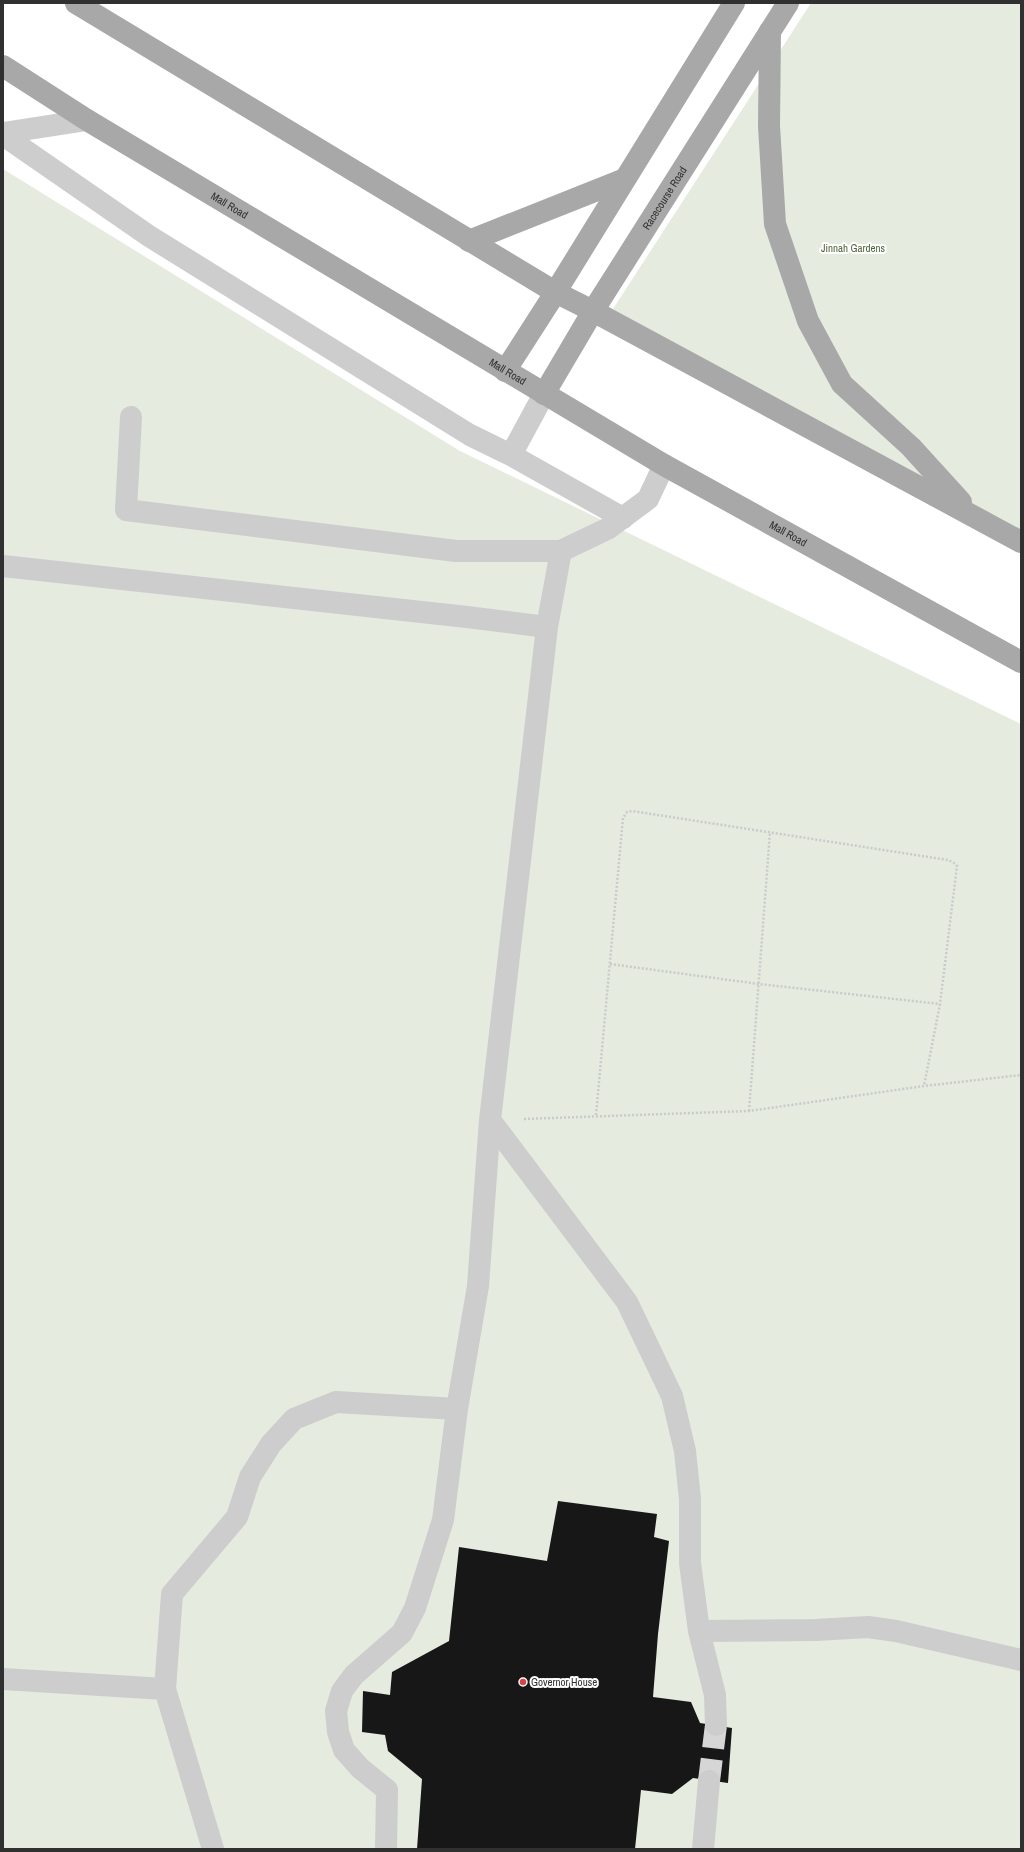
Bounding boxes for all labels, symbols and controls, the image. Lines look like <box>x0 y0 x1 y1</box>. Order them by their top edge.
street label: Racecourse Road <box>639 164 690 232</box>
street label: Mall Road <box>209 189 251 222</box>
park label: Jinnah Gardens <box>821 241 886 255</box>
street label: Mall Road <box>487 355 529 388</box>
street label: Mall Road <box>767 518 809 550</box>
place label: Governor House <box>531 1675 597 1689</box>
marker: Governor House <box>518 1677 528 1687</box>

